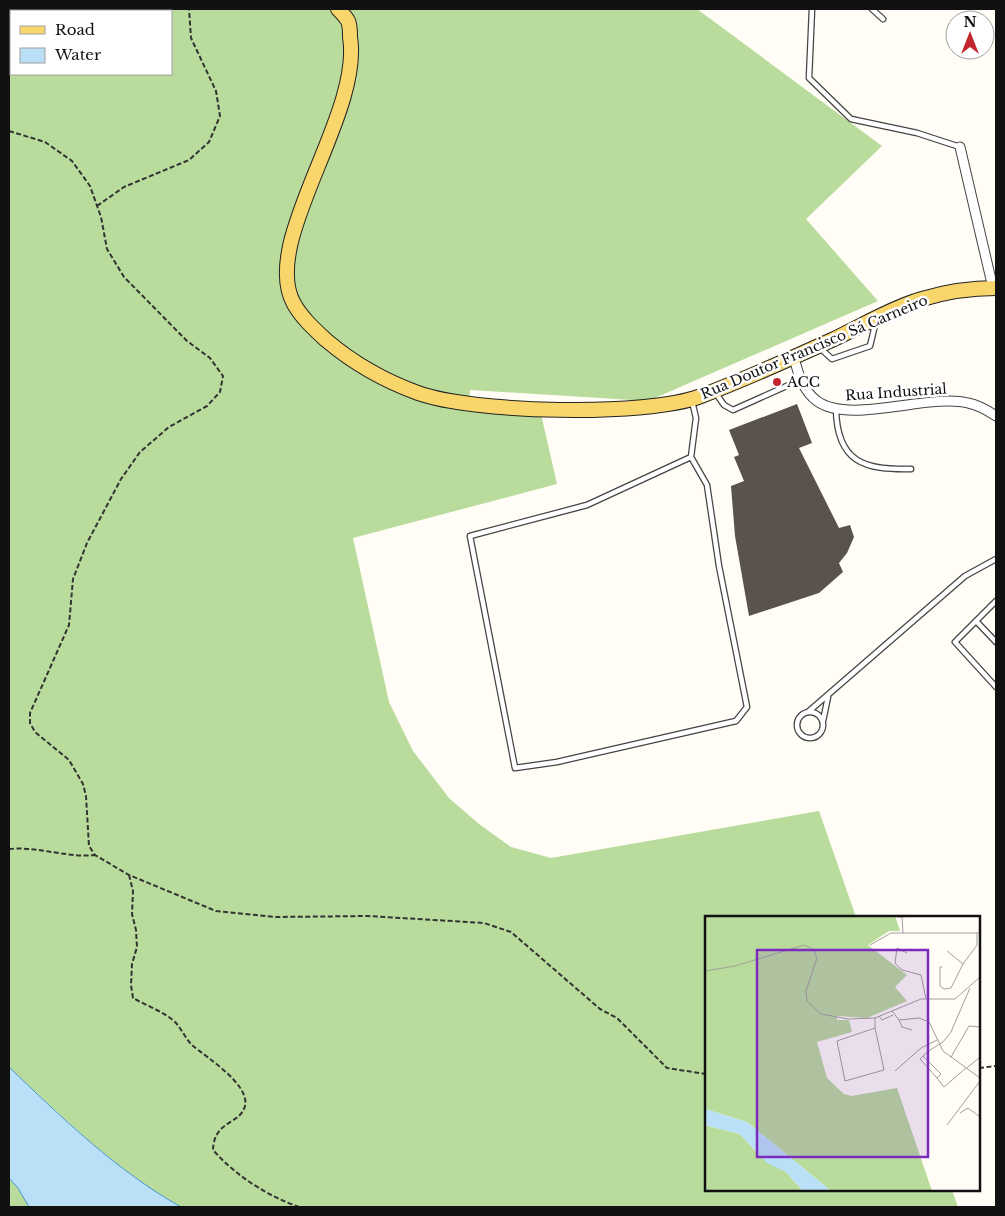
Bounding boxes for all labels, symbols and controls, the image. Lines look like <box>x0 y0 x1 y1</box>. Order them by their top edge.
legend <box>10 10 172 75</box>
north arrow <box>945 10 995 60</box>
text: N <box>963 13 977 31</box>
text: Road <box>55 20 95 39</box>
text: Water <box>54 45 102 64</box>
street label: Rua Doutor Francisco Sá Carneiro <box>698 291 930 403</box>
place label: ACC <box>786 373 820 391</box>
marker: ACC <box>771 376 783 388</box>
street label: Rua Industrial <box>845 379 948 405</box>
inset map <box>705 916 980 1191</box>

